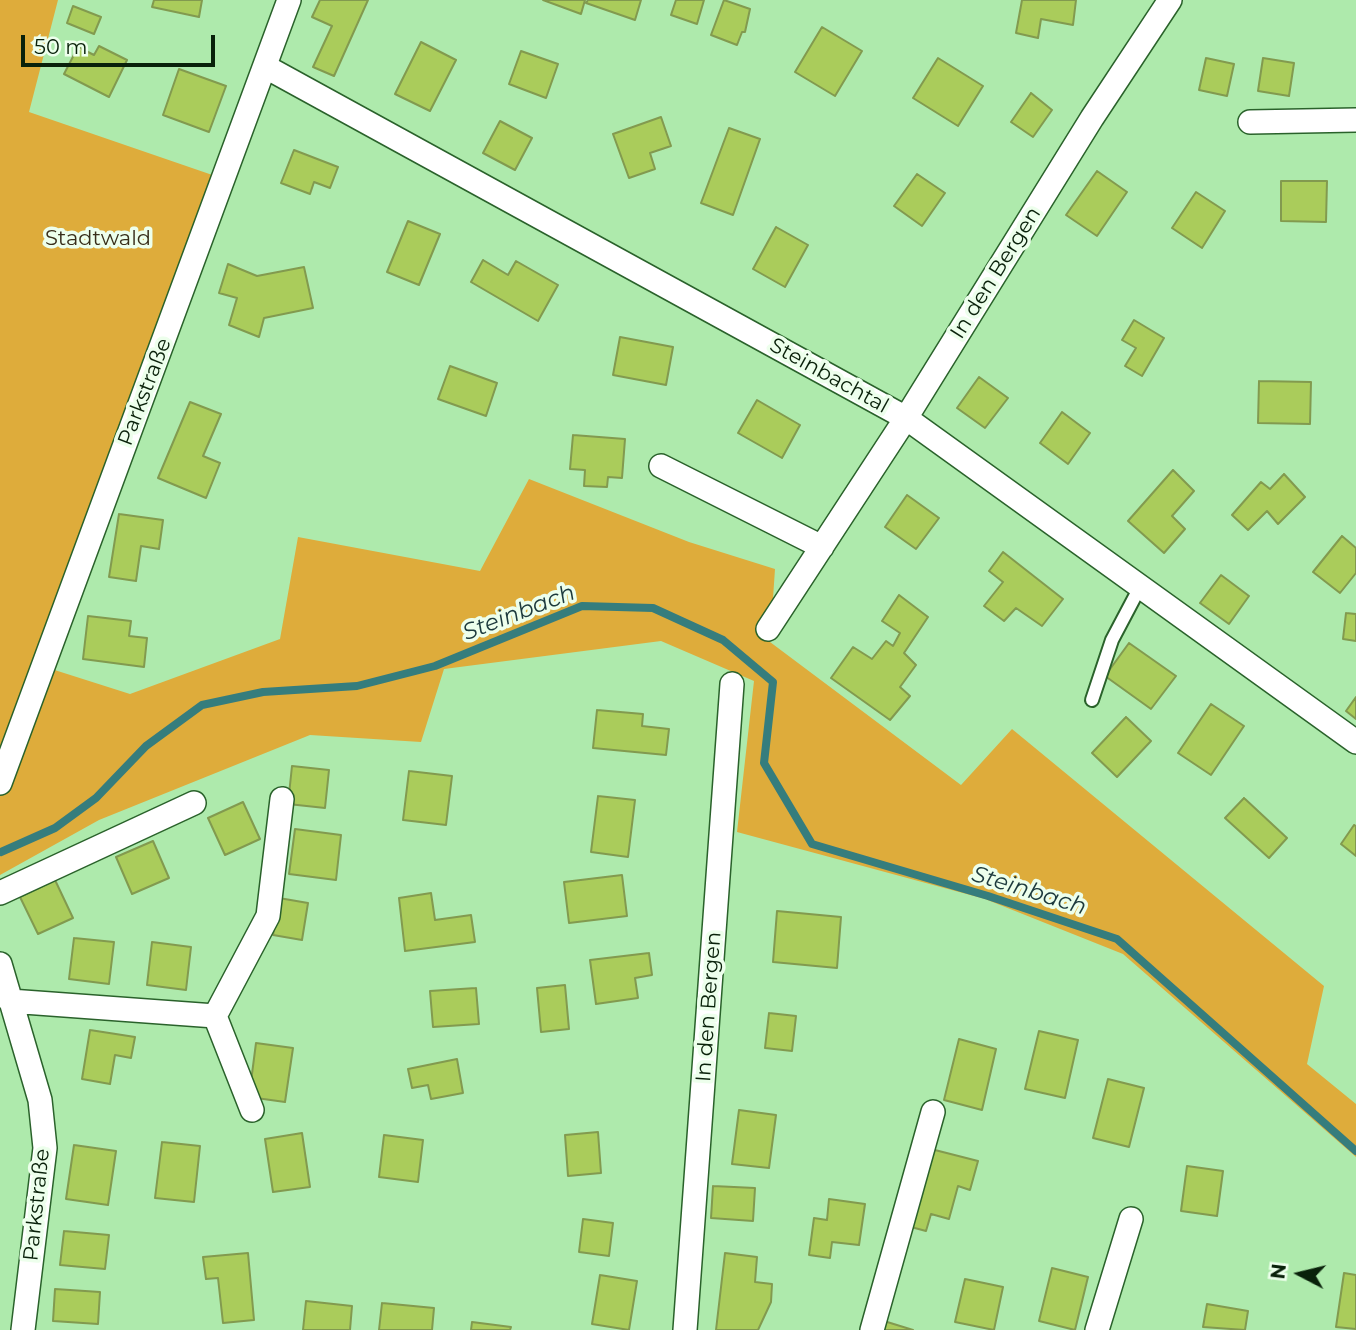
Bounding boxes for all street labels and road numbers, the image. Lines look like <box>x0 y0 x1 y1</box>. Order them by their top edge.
street label: In den Bergen <box>945 202 1047 344</box>
street label: Steinbachtal <box>765 333 893 419</box>
street label: Parkstraße <box>113 335 177 449</box>
street label: In den Bergen <box>691 931 727 1083</box>
street label: Parkstraße <box>19 1147 55 1263</box>

